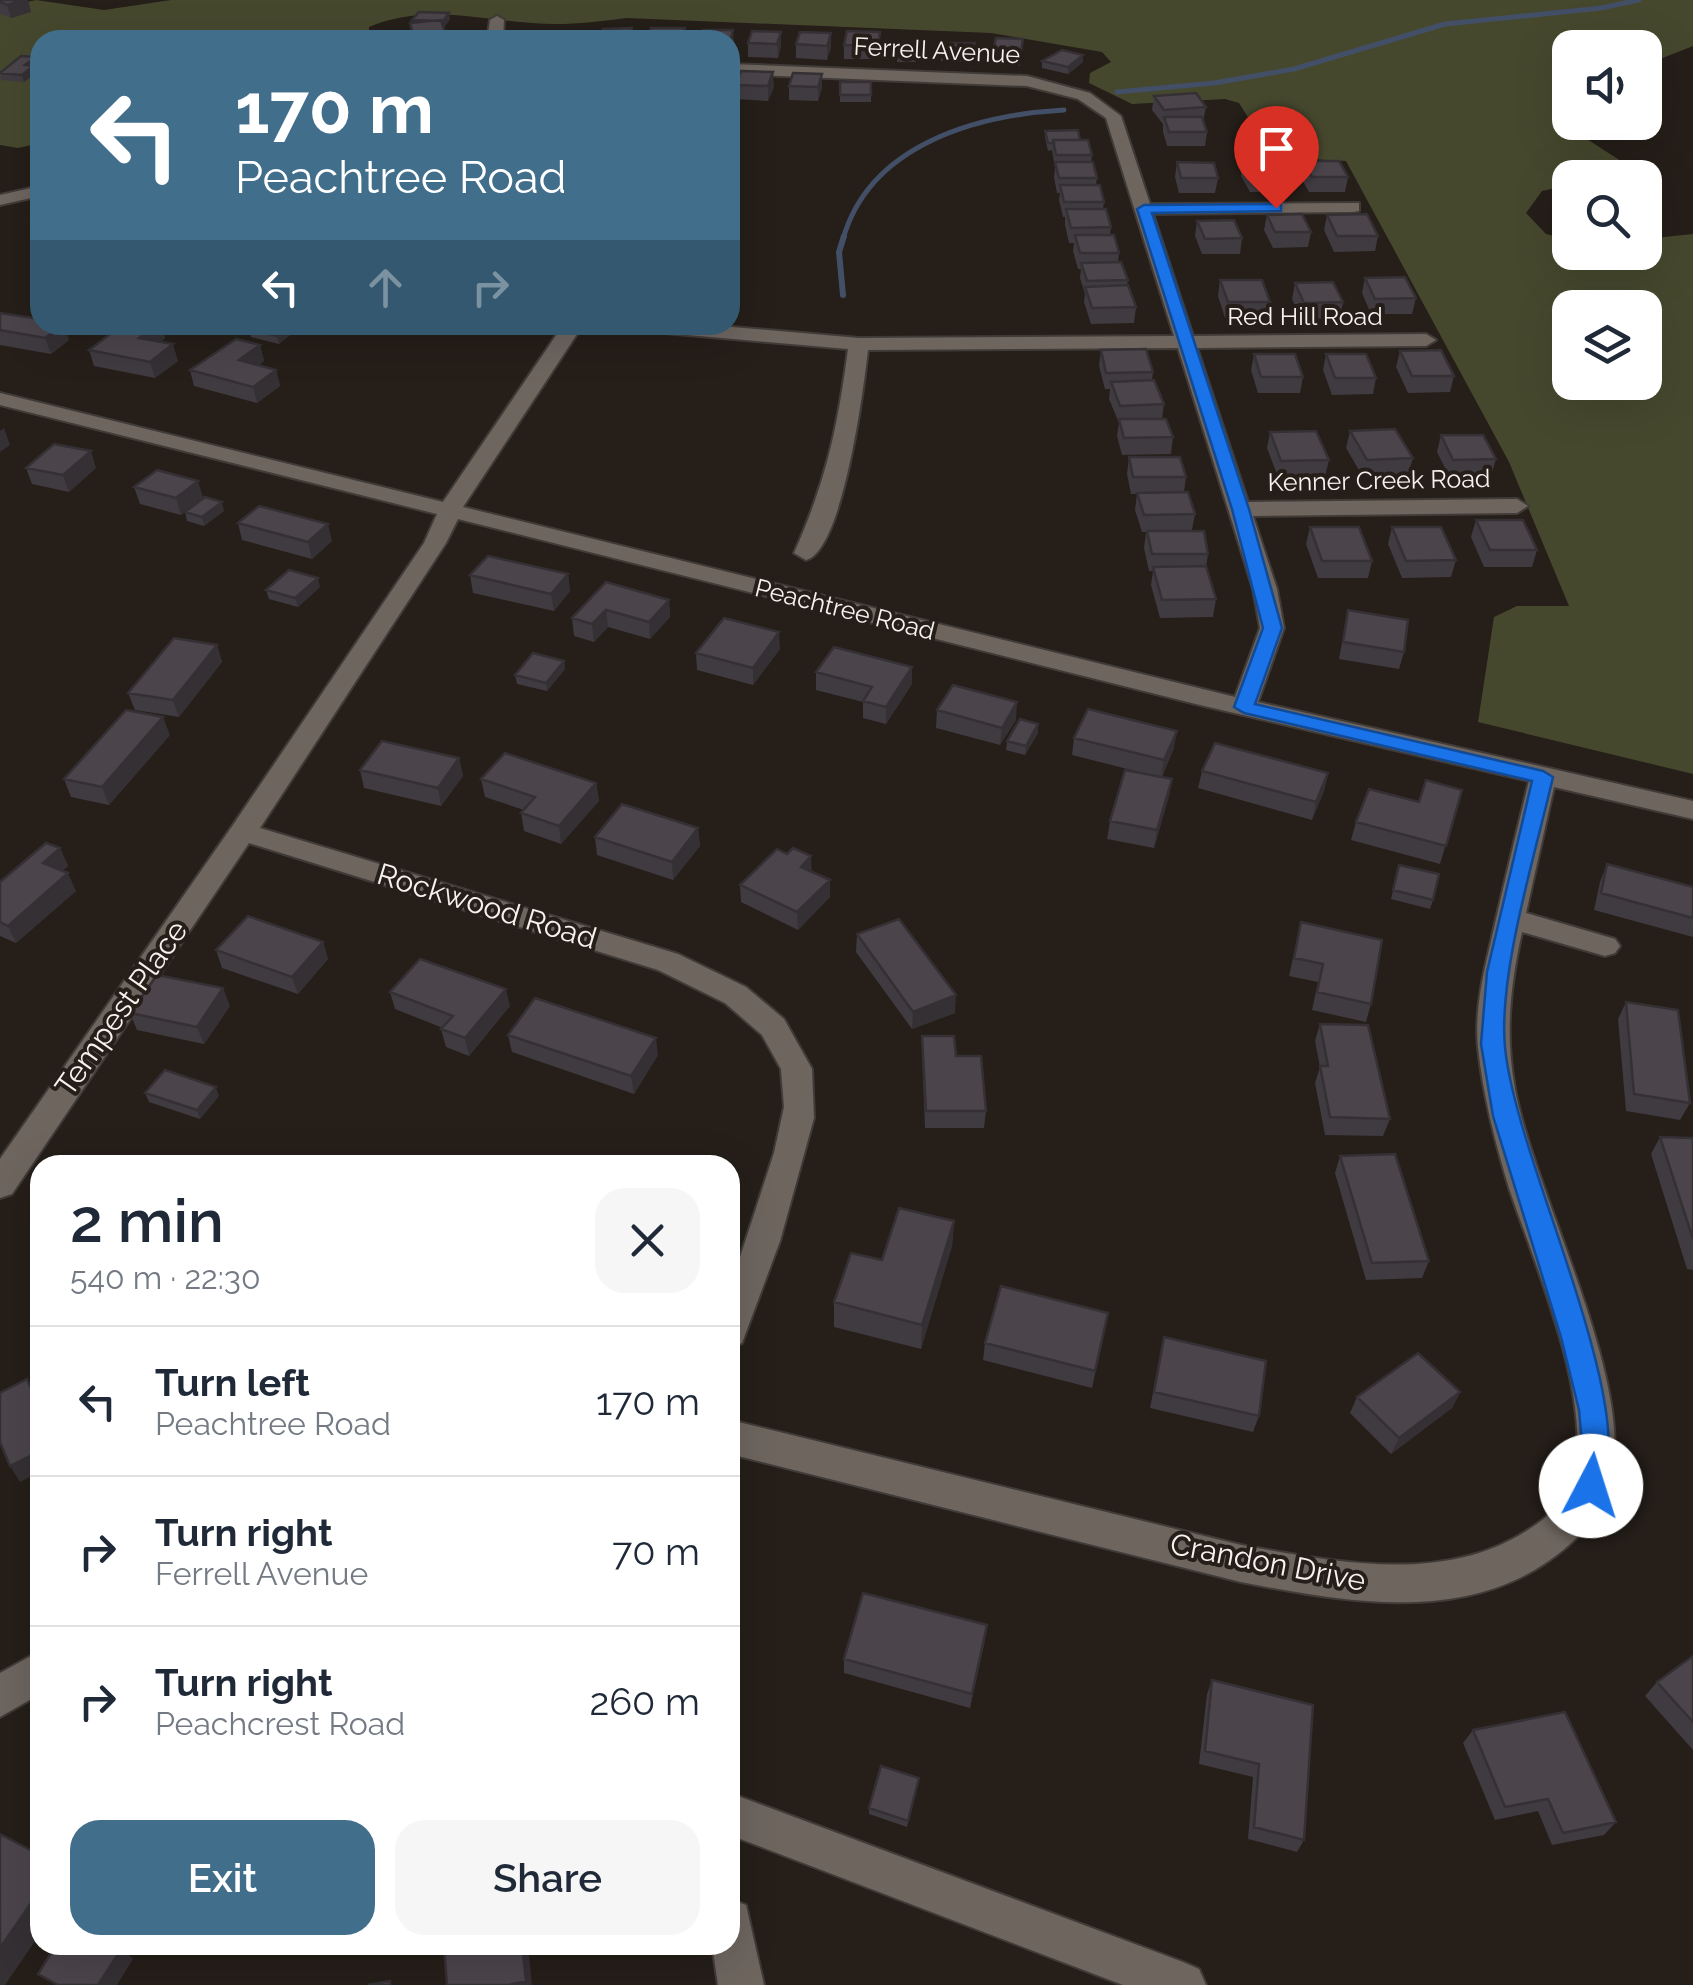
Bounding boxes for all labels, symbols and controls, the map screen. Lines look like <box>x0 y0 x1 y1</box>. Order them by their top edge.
map controls <box>1552 30 1662 400</box>
button: sound <box>1552 30 1662 140</box>
street label: Ferrell Avenue <box>853 31 1021 69</box>
text: 170 m <box>235 67 434 149</box>
icon: left <box>70 70 200 200</box>
pin <box>1234 106 1319 209</box>
icon: arrive <box>1249 121 1304 176</box>
text: Peachtree Road <box>235 151 567 204</box>
button: search <box>1552 160 1662 270</box>
icon: left <box>253 260 308 315</box>
icon: ahead <box>358 260 413 315</box>
icon: right <box>463 260 518 315</box>
button: layers <box>1552 290 1662 400</box>
street label: Red Hill Road <box>1227 301 1383 331</box>
street label: Kenner Creek Road <box>1267 463 1491 497</box>
street label: Peachtree Road <box>752 572 938 646</box>
street label: Rockwood Road <box>373 856 601 956</box>
street label: Tempest Place <box>48 914 194 1102</box>
text: 2 min <box>70 1186 224 1256</box>
button: close <box>595 1188 700 1293</box>
text: 540 m · 22:30 <box>70 1259 260 1296</box>
text: Turn left <box>155 1360 310 1405</box>
icon: left <box>70 1374 125 1429</box>
text: 170 m <box>596 1379 700 1424</box>
text: Peachtree Road <box>155 1405 391 1442</box>
position arrow <box>1539 1434 1643 1538</box>
text: Turn right <box>155 1510 332 1555</box>
icon: right <box>70 1524 125 1579</box>
street label: Crandon Drive <box>1167 1526 1369 1598</box>
text: 70 m <box>612 1529 700 1574</box>
text: Ferrell Avenue <box>155 1555 368 1592</box>
text: Turn right <box>155 1660 332 1705</box>
icon: right <box>70 1674 125 1729</box>
text: 260 m <box>589 1679 700 1724</box>
text: Peachcrest Road <box>155 1705 405 1742</box>
button: Exit <box>70 1820 375 1935</box>
button: Share <box>395 1820 700 1935</box>

